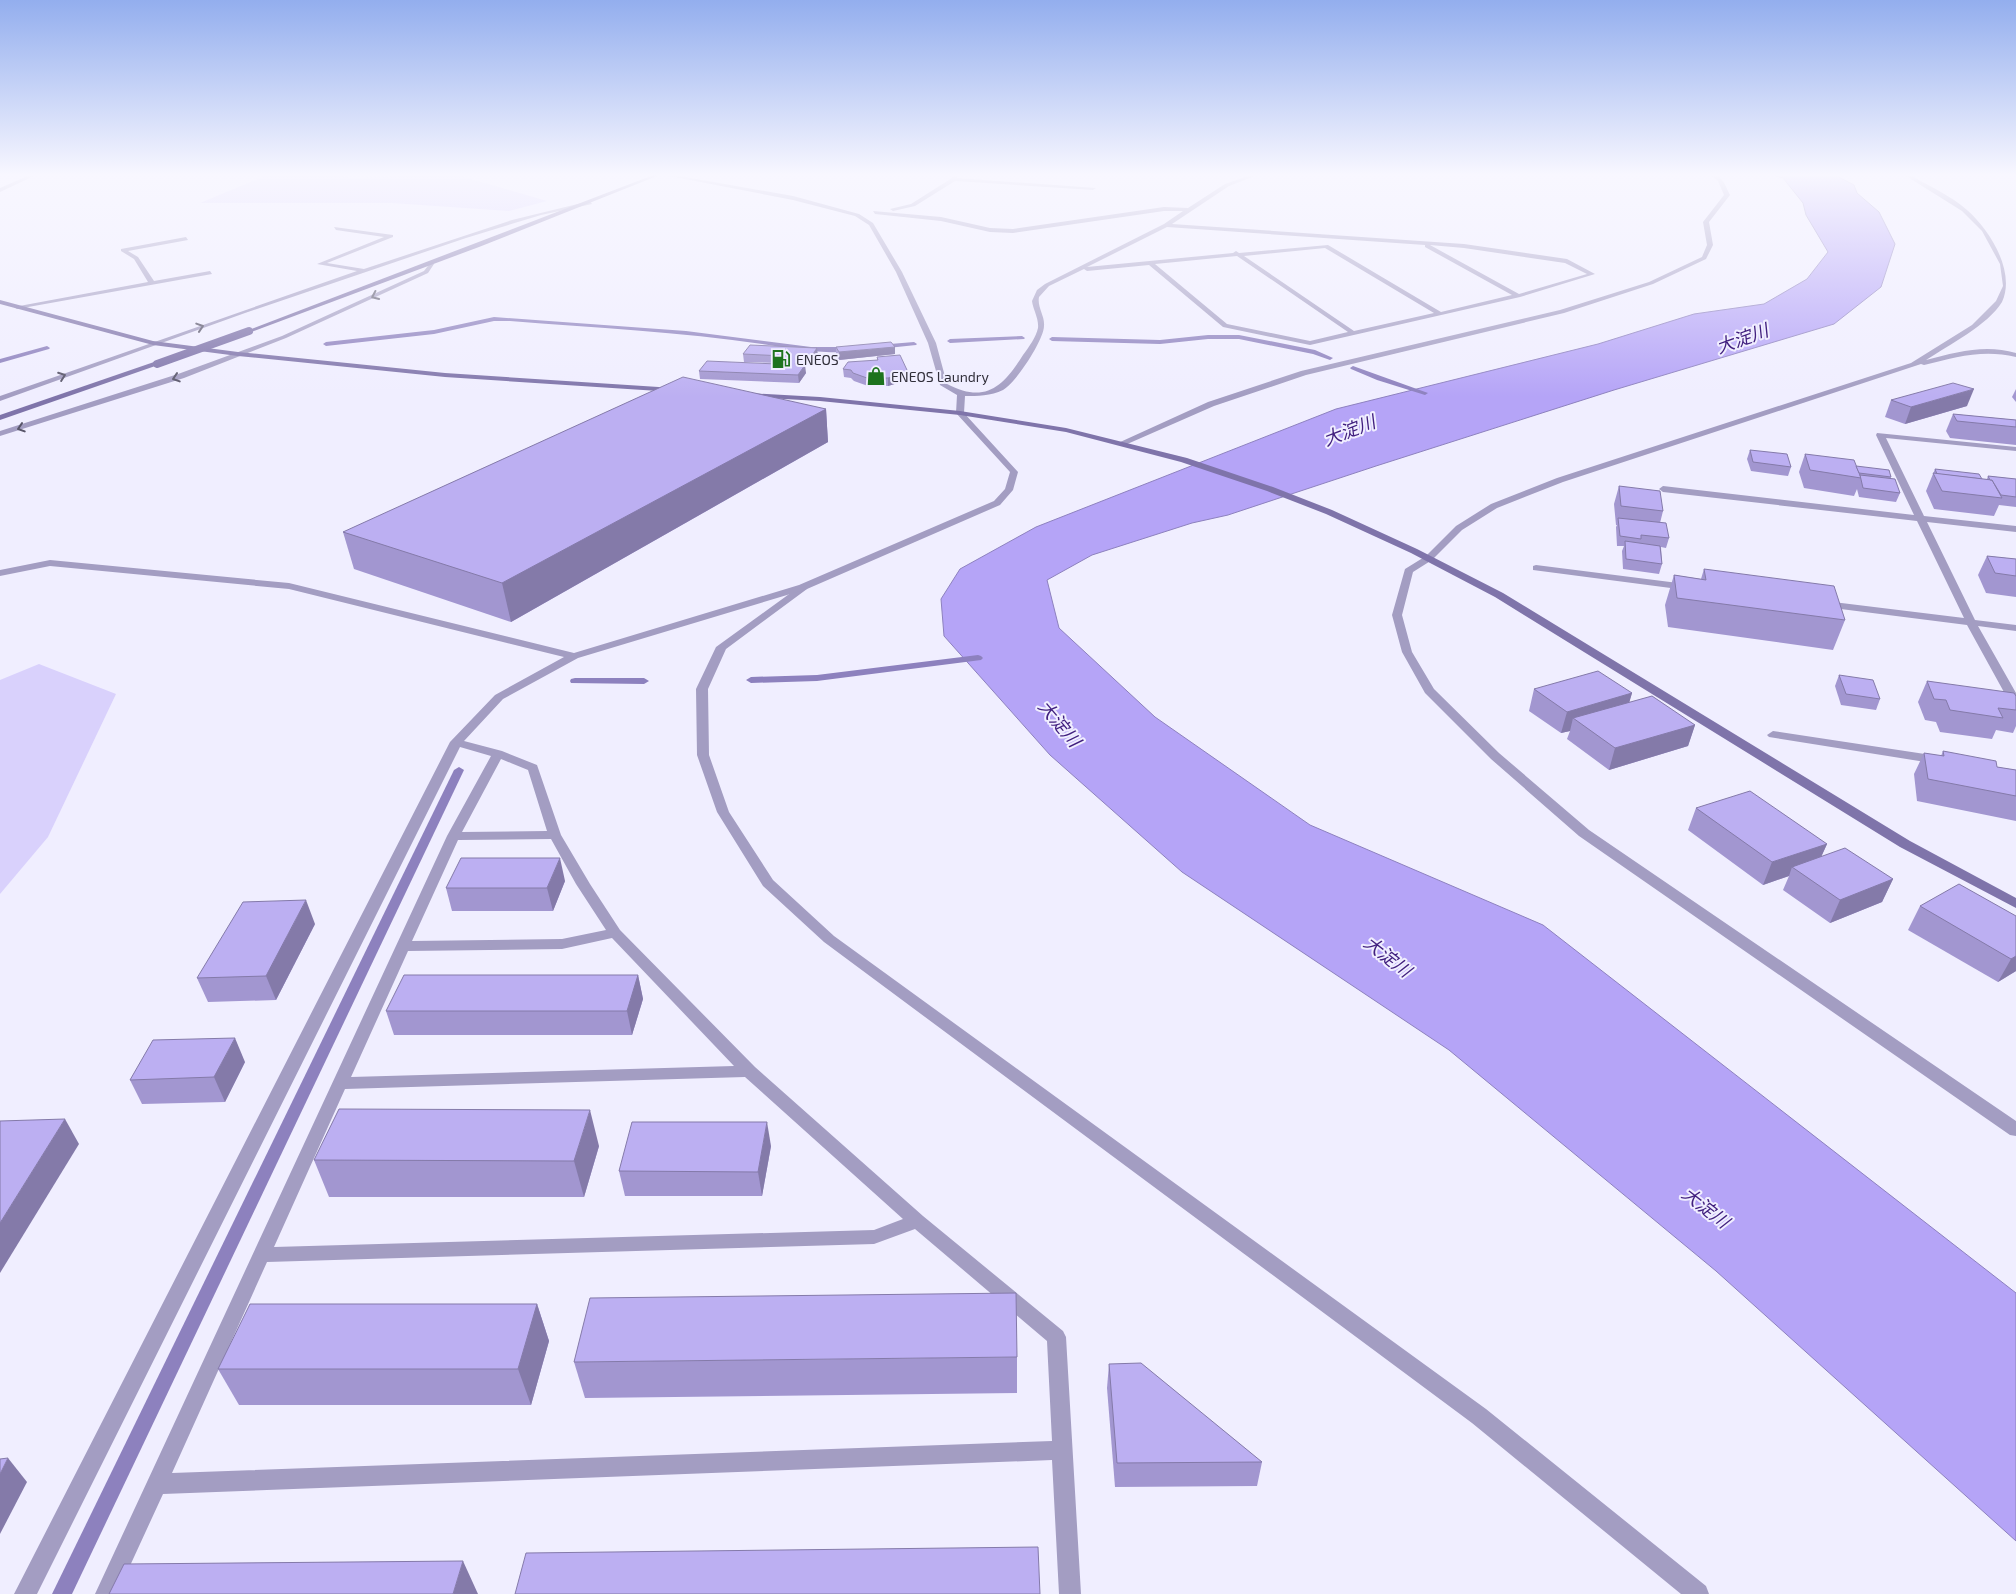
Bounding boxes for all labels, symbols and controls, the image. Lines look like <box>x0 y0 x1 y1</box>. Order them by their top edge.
one-way arrow <box>371 289 380 300</box>
water label: 大淀川 <box>1713 318 1773 358</box>
one-way arrow <box>195 323 203 333</box>
fuel station icon: ENEOS <box>770 348 792 370</box>
place label: ENEOS <box>796 351 839 368</box>
shop icon: ENEOS Laundry <box>865 365 887 387</box>
place label: ENEOS Laundry <box>891 368 989 385</box>
one-way arrow <box>57 372 66 382</box>
one-way arrow <box>172 372 181 382</box>
water label: 大淀川 <box>1320 409 1380 450</box>
one-way arrow <box>17 422 26 432</box>
water label: 大淀川 <box>1034 695 1087 752</box>
water label: 大淀川 <box>1360 931 1418 983</box>
water label: 大淀川 <box>1678 1182 1736 1234</box>

